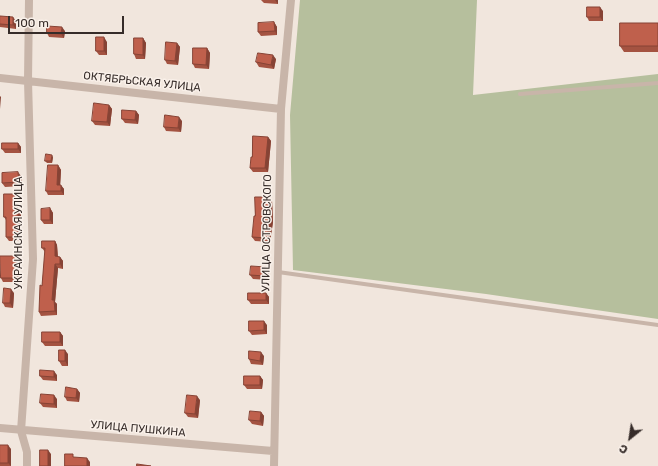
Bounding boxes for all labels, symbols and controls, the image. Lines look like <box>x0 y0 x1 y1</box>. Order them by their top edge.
scale bar <box>10 8 126 34</box>
text: 100 m <box>15 16 49 30</box>
street label: ОКТЯБРЬСКАЯ УЛИЦА <box>83 69 201 95</box>
street label: УЛИЦА ОСТРОВСКОГО <box>259 174 275 292</box>
street label: УКРАИНСКАЯ УЛИЦА <box>12 176 26 290</box>
street label: УЛИЦА ПУШКИНА <box>90 418 186 440</box>
north arrow <box>610 418 650 458</box>
text: С <box>617 441 630 456</box>

